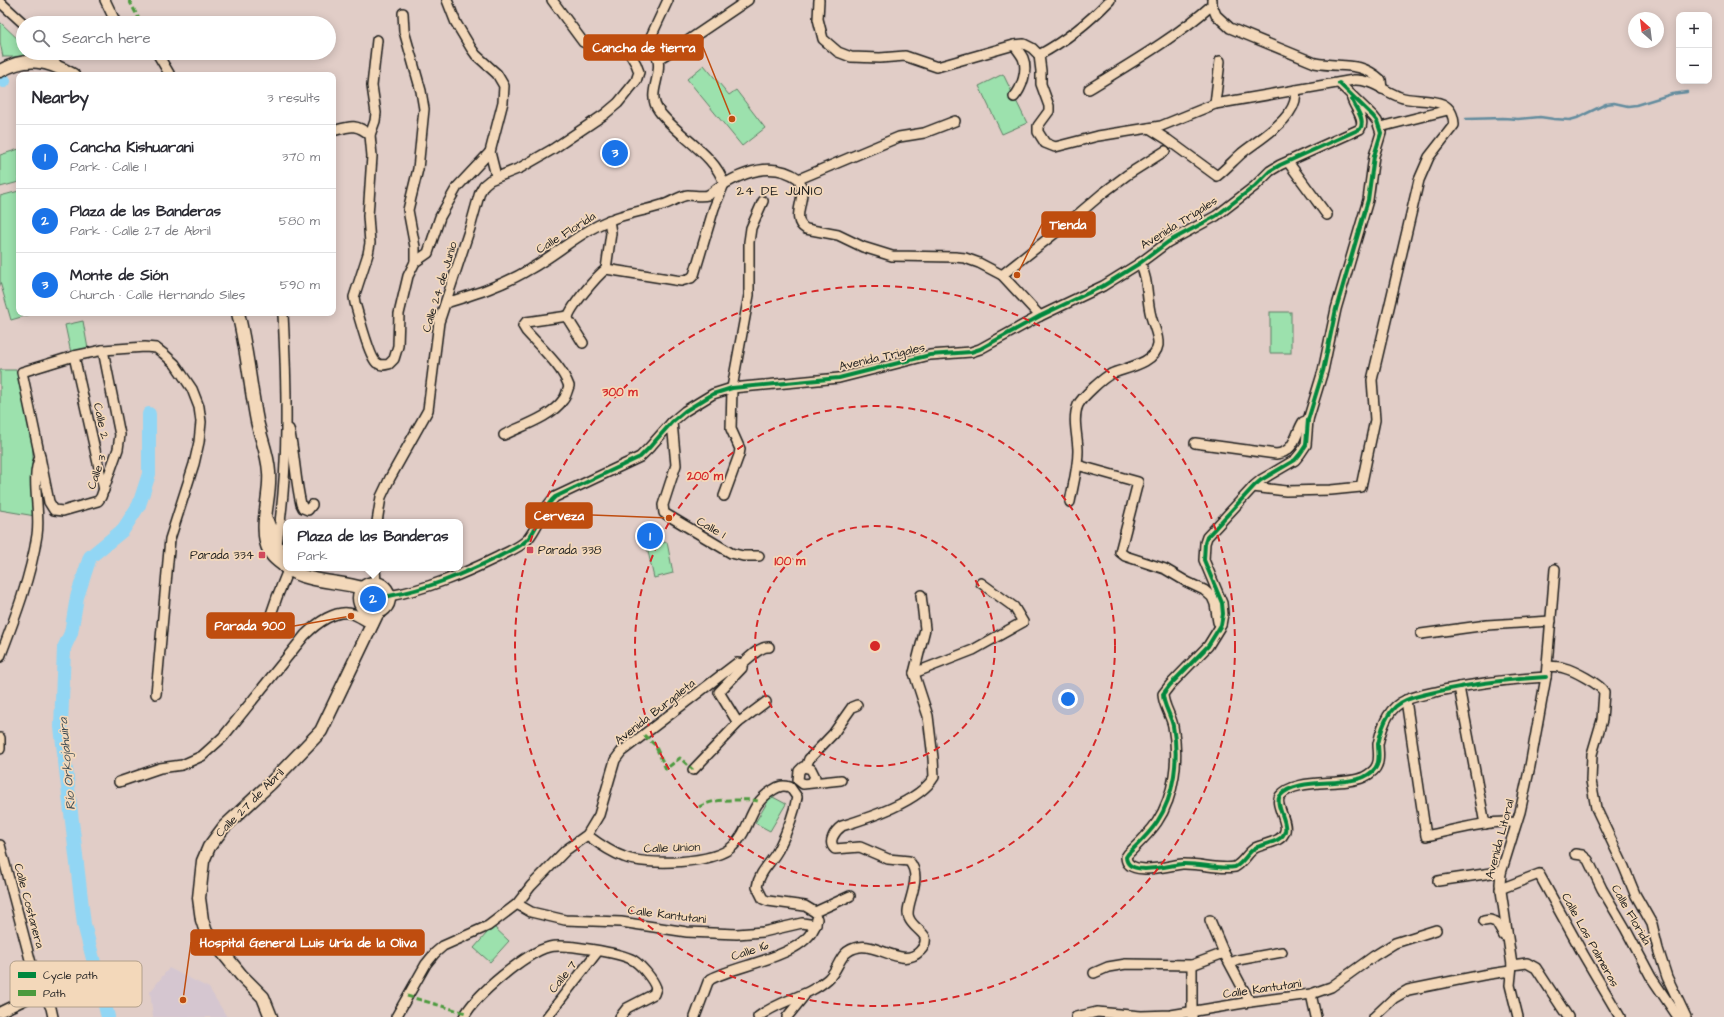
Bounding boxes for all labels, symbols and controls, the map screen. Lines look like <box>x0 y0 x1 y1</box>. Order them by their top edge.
north arrow <box>1628 12 1664 48</box>
map controls <box>1676 12 1712 84</box>
button: + <box>1676 12 1712 48</box>
search box <box>16 16 336 60</box>
icon: search <box>30 27 52 49</box>
text: Search here <box>62 28 151 49</box>
callout: Cancha de tierra <box>584 35 703 60</box>
text: Cancha de tierra <box>593 39 696 57</box>
button: − <box>1676 48 1712 84</box>
text: Nearby <box>32 86 89 110</box>
text: 3 results <box>267 89 320 107</box>
text: Cancha Kishuarani <box>70 137 194 158</box>
pin: 3 <box>602 138 628 168</box>
text: 1 <box>44 148 46 166</box>
text: 370 m <box>282 148 320 166</box>
text: Park · Calle 1 <box>70 158 146 176</box>
district label: 24 DE JUNIO <box>737 182 823 200</box>
street label: Avenida Trigales <box>1137 193 1221 254</box>
text: Plaza de las Banderas <box>70 201 221 222</box>
street label: Calle Florida <box>533 208 599 258</box>
text: 2 <box>41 212 49 230</box>
text: 580 m <box>279 212 320 230</box>
callout: Tienda <box>1042 212 1095 237</box>
text: Tienda <box>1049 216 1087 234</box>
text: Park · Calle 27 de Abril <box>70 222 211 240</box>
street label: Calle 24 de Junio <box>418 239 462 334</box>
text: Monte de Sión <box>70 265 168 286</box>
text: 3 <box>42 276 48 294</box>
text: 590 m <box>280 276 320 294</box>
text: Church · Calle Hernando Siles <box>70 286 245 304</box>
street label: Avenida Trigales <box>837 339 927 376</box>
text: 300 m <box>601 384 638 401</box>
street label: Calle 2 <box>89 401 113 441</box>
street label: Calle 3 <box>83 452 111 492</box>
text: 200 m <box>686 468 724 485</box>
callout: Cerveza <box>526 503 592 528</box>
text: Cerveza <box>534 507 584 525</box>
street label: Calle 1 <box>693 513 729 543</box>
popup <box>283 519 463 571</box>
pin: 1 <box>637 521 663 551</box>
text: Plaza de las Banderas <box>298 526 449 547</box>
place label: Parada 338 <box>538 542 602 559</box>
marker: Parada 338 <box>525 545 535 555</box>
place label: Parada 334 <box>190 547 254 564</box>
text: Park <box>298 547 328 565</box>
marker: Parada 334 <box>257 550 267 560</box>
text: 100 m <box>775 553 806 570</box>
pin: 2 <box>360 584 386 614</box>
callout: Parada 900 <box>207 613 294 638</box>
text: Parada 900 <box>215 617 286 635</box>
centre of rings <box>868 639 882 653</box>
street label: Avenida Burgaleta <box>611 675 700 750</box>
your location <box>1058 689 1078 709</box>
water label: Río Orkojahuira <box>54 716 80 811</box>
street label: Calle 27 de Abril <box>212 765 288 841</box>
street label: Avenida Litoral <box>1481 797 1519 881</box>
street label: Calle Union <box>643 839 701 857</box>
street label: Calle Costanera <box>10 862 48 950</box>
street label: Calle Florida <box>1607 882 1655 948</box>
street label: Calle Las Palmeras <box>1557 890 1623 990</box>
street label: Calle Kantutani <box>627 902 707 928</box>
callout: Hospital General Luis Uría de la Oliva <box>191 930 424 955</box>
text: Hospital General Luis Uría de la Oliva <box>199 934 417 953</box>
street label: Calle 16 <box>729 937 772 965</box>
street label: Calle 7 <box>545 957 581 997</box>
legend <box>10 961 142 1007</box>
text: Cycle path <box>43 968 98 984</box>
street label: Calle Kantutani <box>1222 975 1302 1003</box>
text: Path <box>43 986 66 1001</box>

